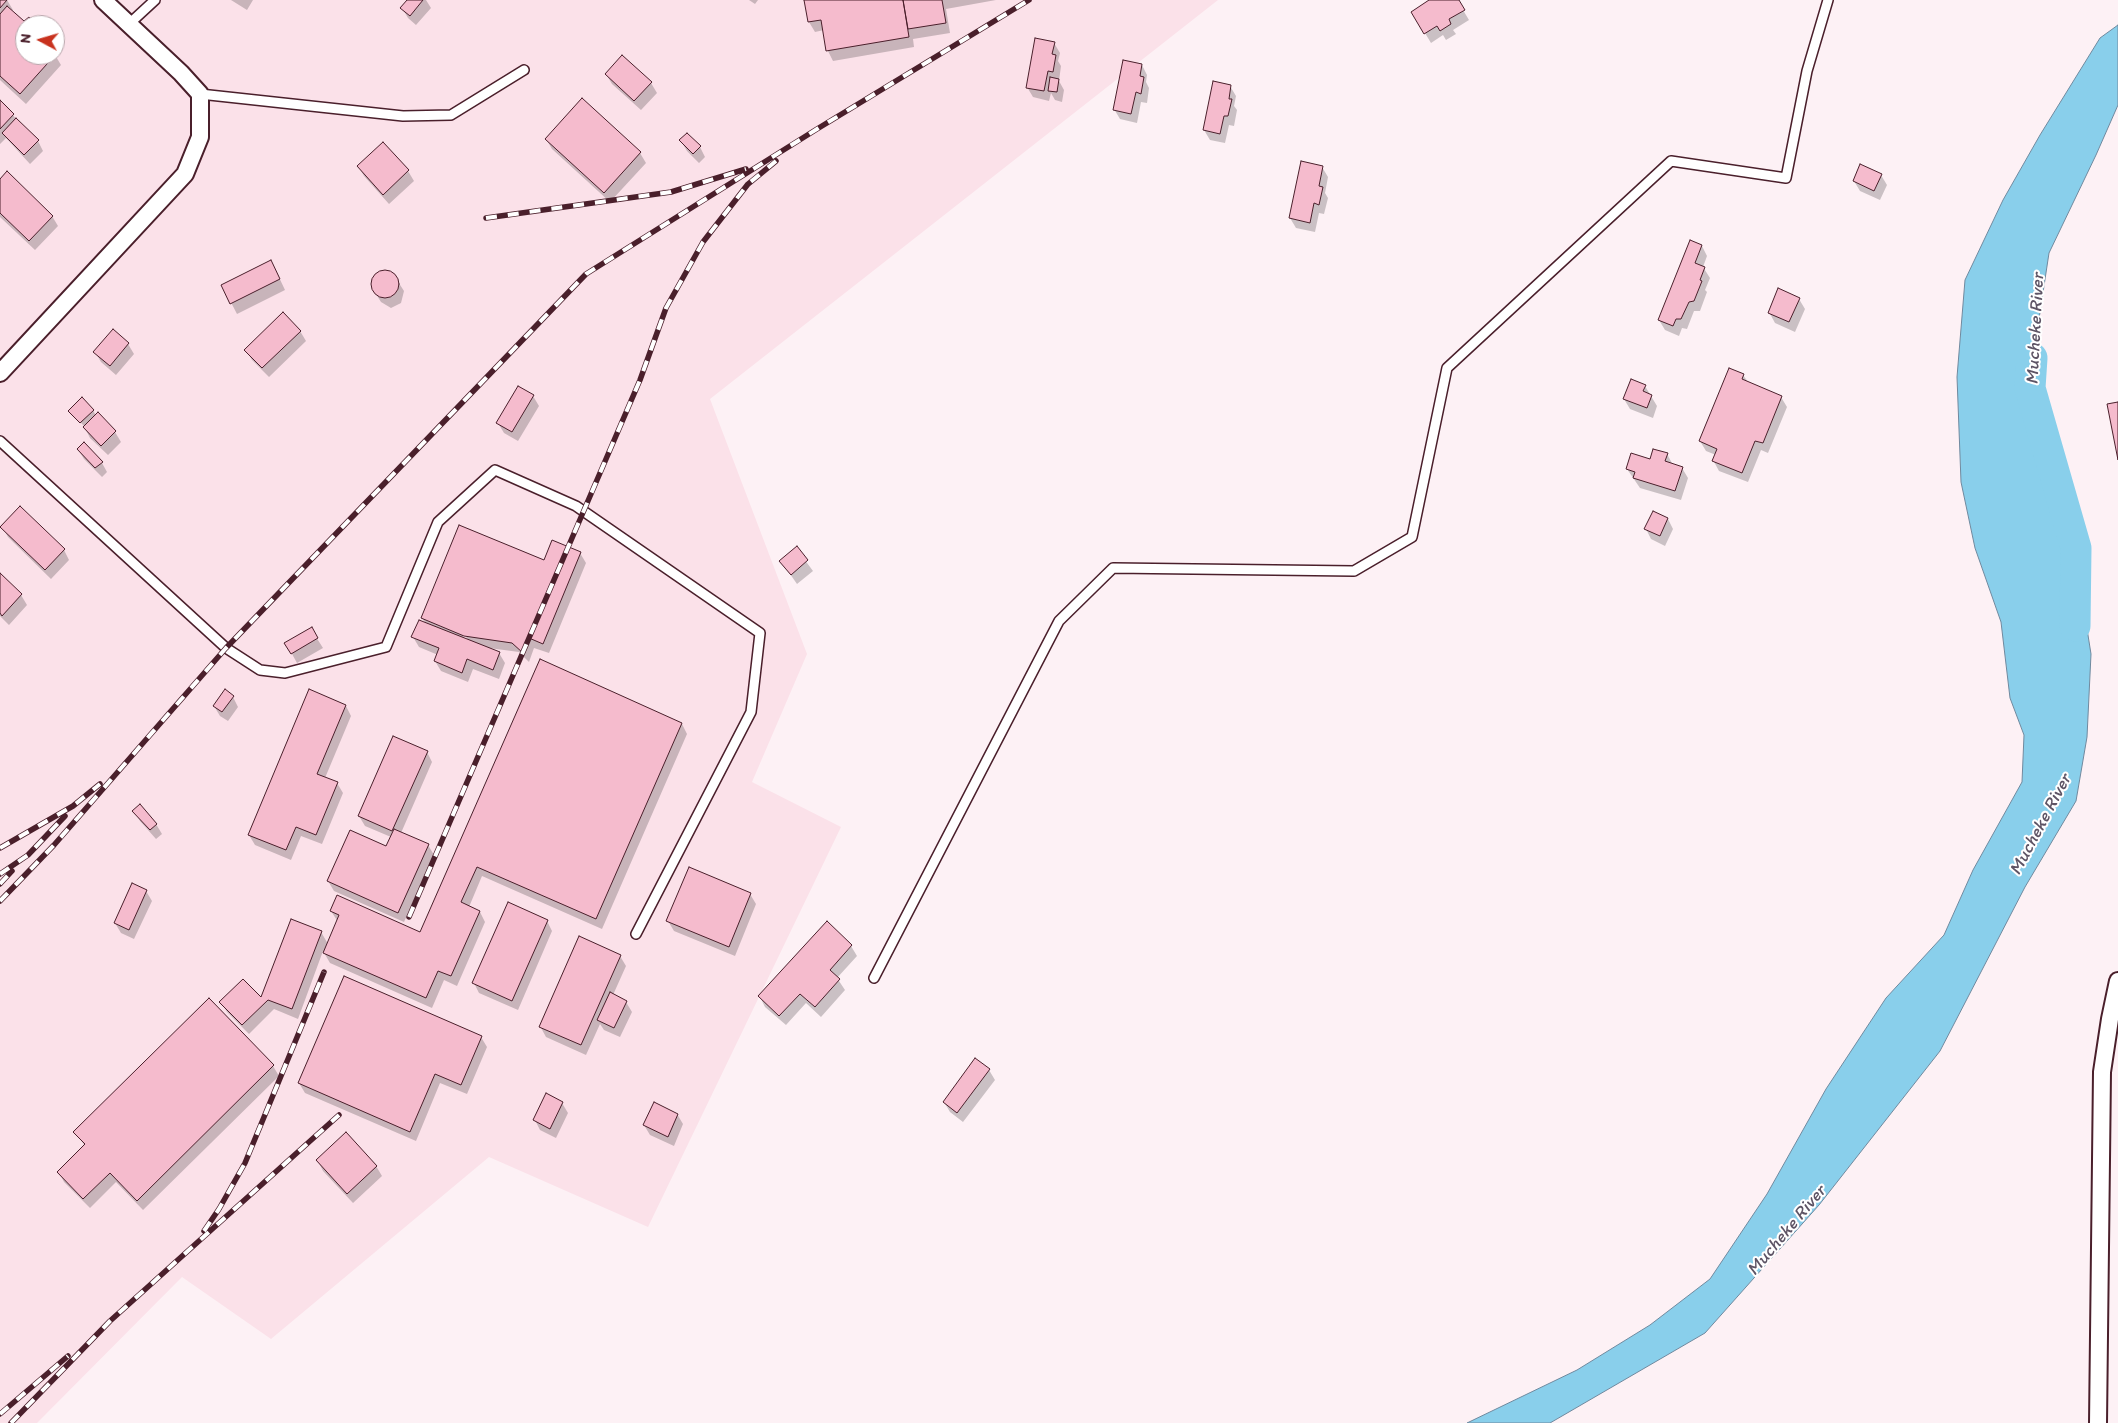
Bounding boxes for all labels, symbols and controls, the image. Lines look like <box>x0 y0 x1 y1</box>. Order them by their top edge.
north arrow <box>15 15 65 65</box>
text: N <box>17 33 35 44</box>
water label: Mucheke River <box>2022 273 2050 385</box>
water label: Mucheke River <box>2005 771 2077 879</box>
water label: Mucheke River <box>1743 1181 1831 1281</box>

